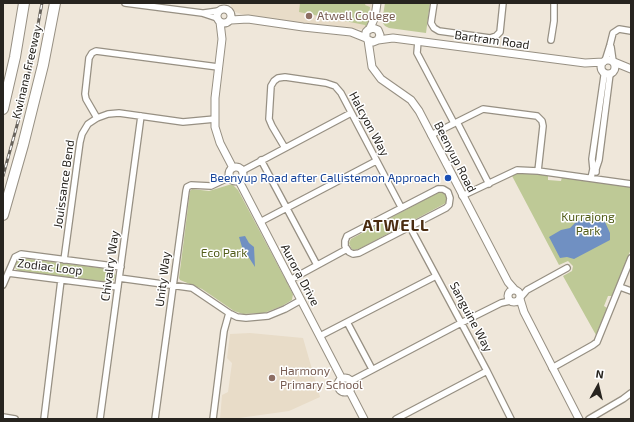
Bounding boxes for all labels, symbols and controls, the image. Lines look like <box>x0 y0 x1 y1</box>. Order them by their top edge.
place label: Atwell College <box>317 9 395 23</box>
marker: Atwell College <box>304 11 314 21</box>
street label: Kwinana Freeway <box>9 24 45 120</box>
street label: Bartram Road <box>454 28 530 52</box>
street label: Halcyon Way <box>346 89 392 159</box>
street label: Beenyup Road <box>431 119 479 195</box>
street label: Jouissance Bend <box>51 139 77 229</box>
place label: Beenyup Road after Callistemon Approach <box>210 171 440 185</box>
marker: Beenyup Road after Callistemon Approach <box>443 173 453 183</box>
park label: Kurrajong Park <box>561 210 615 238</box>
district label: ATWELL <box>362 216 430 236</box>
street label: Chivalry Way <box>98 230 122 302</box>
street label: Aurora Drive <box>278 241 322 309</box>
park label: Eco Park <box>201 246 247 260</box>
street label: Unity Way <box>152 250 174 308</box>
street label: Zodiac Loop <box>17 256 83 278</box>
street label: Sanguine Way <box>447 280 495 354</box>
place label: Harmony Primary School <box>280 364 363 392</box>
north arrow <box>578 366 618 406</box>
text: N <box>595 367 605 381</box>
marker: Harmony Primary School <box>267 373 277 383</box>

